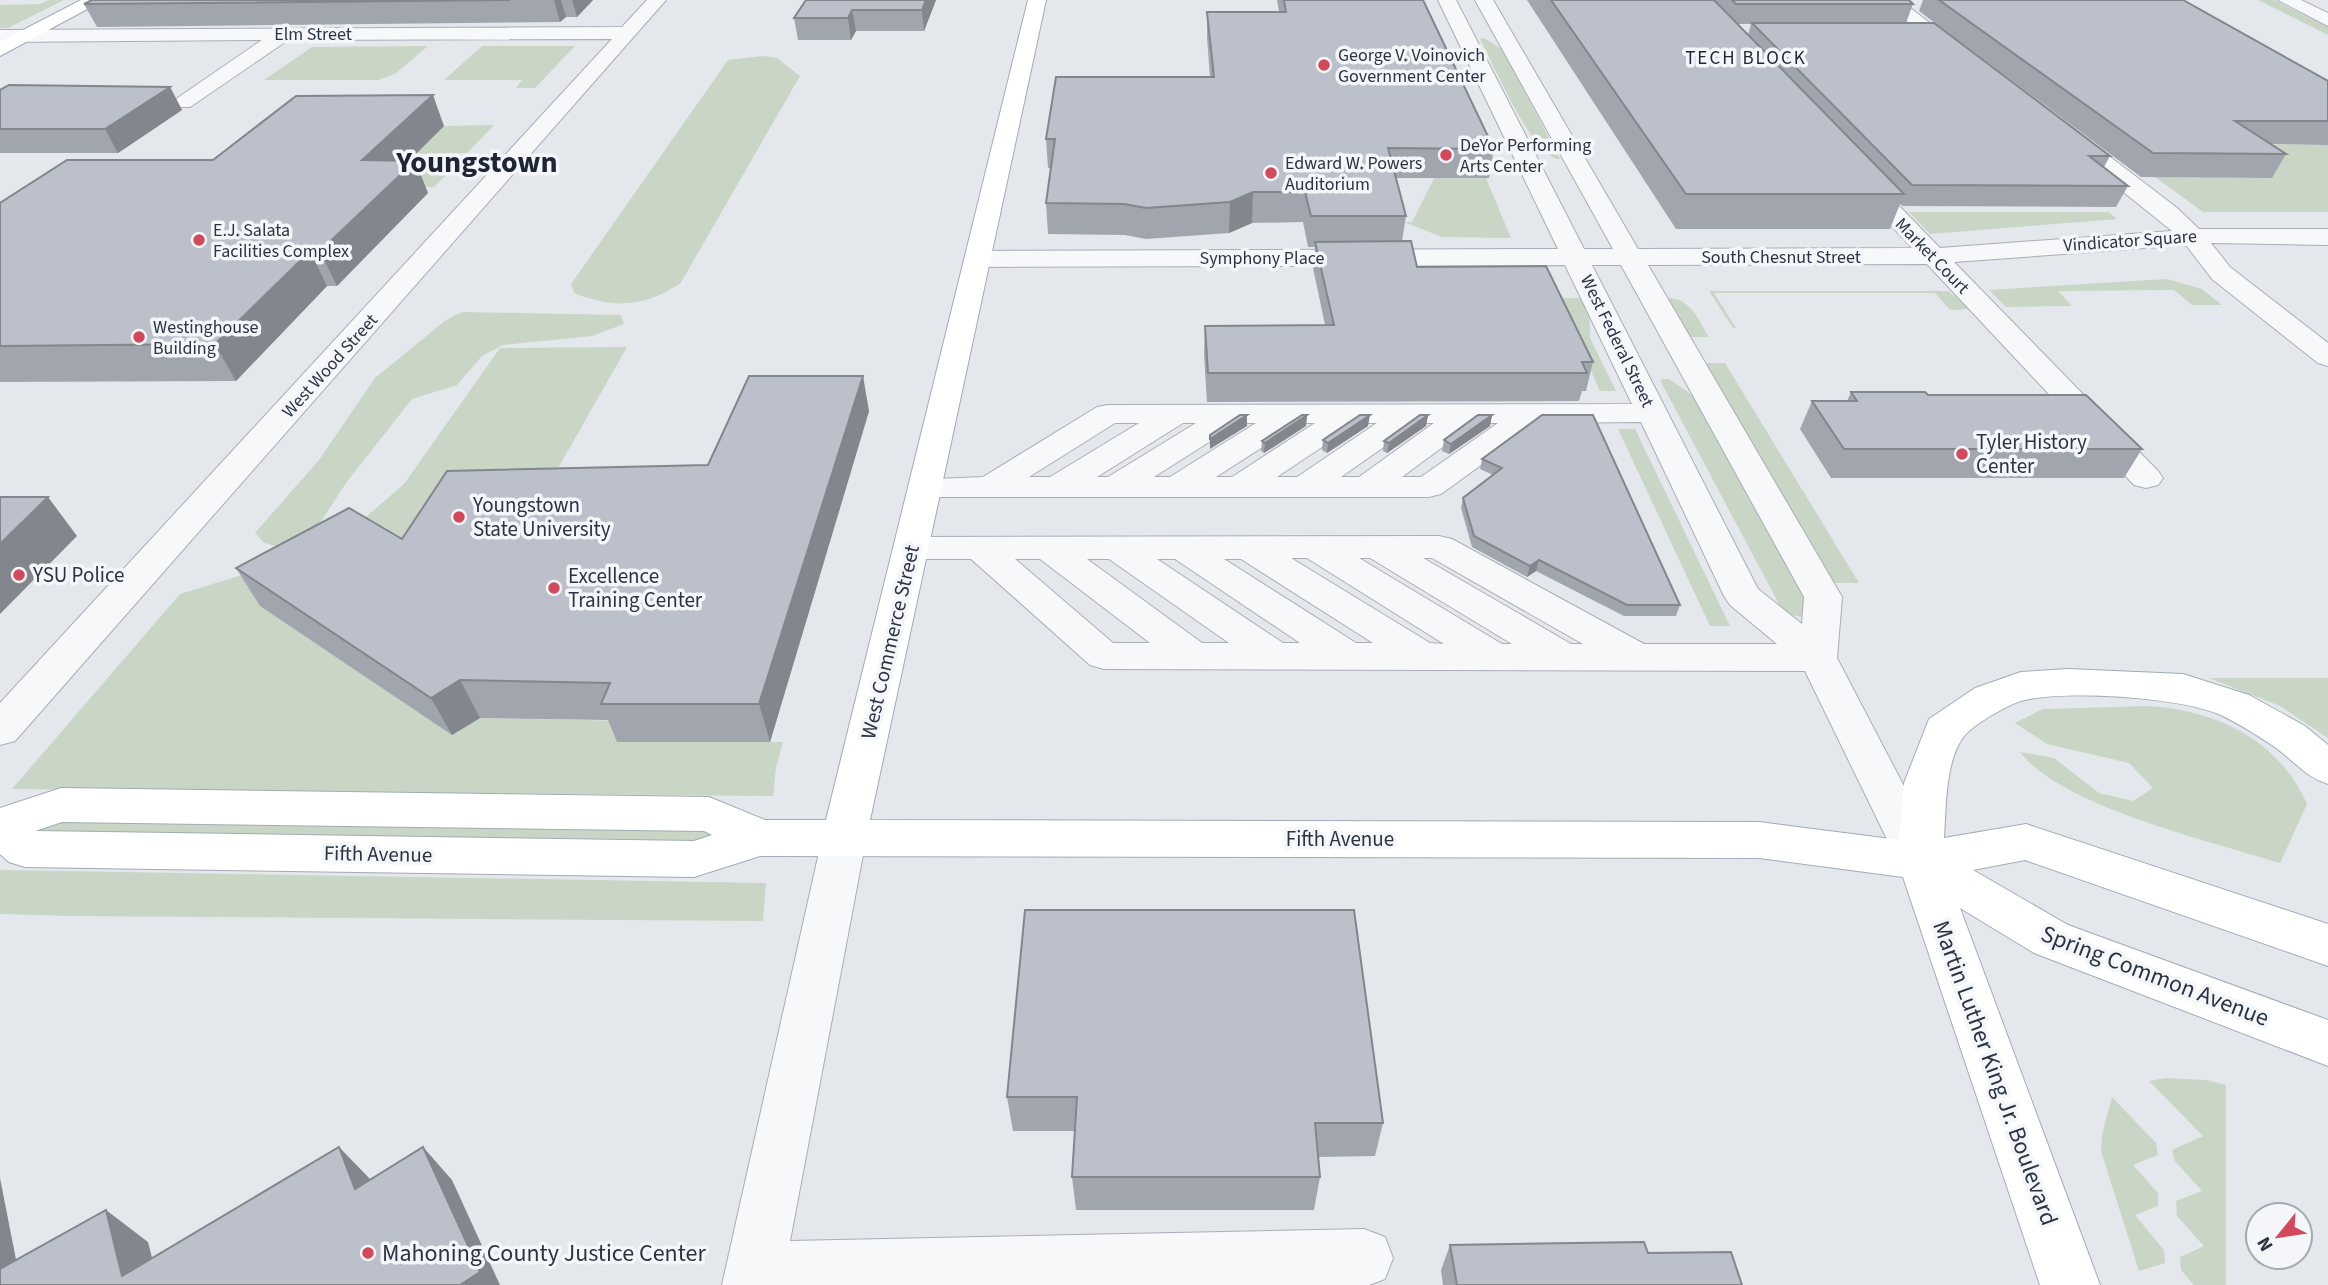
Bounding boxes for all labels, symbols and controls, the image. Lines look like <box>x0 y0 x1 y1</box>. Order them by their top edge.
street label: Elm Street <box>274 22 352 47</box>
place label: George V. Voinovich Government Center <box>1338 43 1486 89</box>
district label: TECH BLOCK <box>1685 45 1807 72</box>
marker: George V. Voinovich Government Center <box>1316 57 1332 73</box>
place label: DeYor Performing Arts Center <box>1460 133 1591 179</box>
district label: Youngstown <box>395 141 558 184</box>
marker: DeYor Performing Arts Center <box>1438 147 1454 163</box>
place label: Edward W. Powers Auditorium <box>1285 151 1422 197</box>
marker: Edward W. Powers Auditorium <box>1263 165 1279 181</box>
street label: Market Court <box>1889 212 1975 300</box>
place label: E.J. Salata Facilities Complex <box>213 218 349 264</box>
street label: Vindicator Square <box>2062 224 2198 258</box>
marker: E.J. Salata Facilities Complex <box>191 232 207 248</box>
street label: South Chesnut Street <box>1701 245 1861 270</box>
street label: Symphony Place <box>1200 246 1325 271</box>
street label: West Federal Street <box>1574 271 1660 411</box>
street label: West Wood Street <box>276 308 384 424</box>
place label: Westinghouse Building <box>153 315 259 361</box>
marker: Westinghouse Building <box>131 329 147 345</box>
place label: Tyler History Center <box>1976 427 2087 481</box>
marker: Tyler History Center <box>1954 446 1970 462</box>
place label: Youngstown State University <box>472 490 611 544</box>
marker: Youngstown State University <box>451 509 467 525</box>
street label: West Commerce Street <box>853 542 927 742</box>
place label: YSU Police <box>32 560 124 590</box>
place label: Excellence Training Center <box>568 561 703 615</box>
marker: YSU Police <box>11 567 27 583</box>
marker: Excellence Training Center <box>546 580 562 596</box>
street label: Fifth Avenue <box>1286 824 1394 854</box>
street label: Fifth Avenue <box>324 838 432 870</box>
street label: Martin Luther King Jr. Boulevard <box>1923 916 2067 1230</box>
street label: Spring Common Avenue <box>2036 916 2274 1036</box>
north arrow <box>2244 1201 2314 1271</box>
text: N <box>2251 1232 2280 1256</box>
place label: Mahoning County Justice Center <box>382 1236 706 1271</box>
marker: Mahoning County Justice Center <box>360 1245 376 1261</box>

